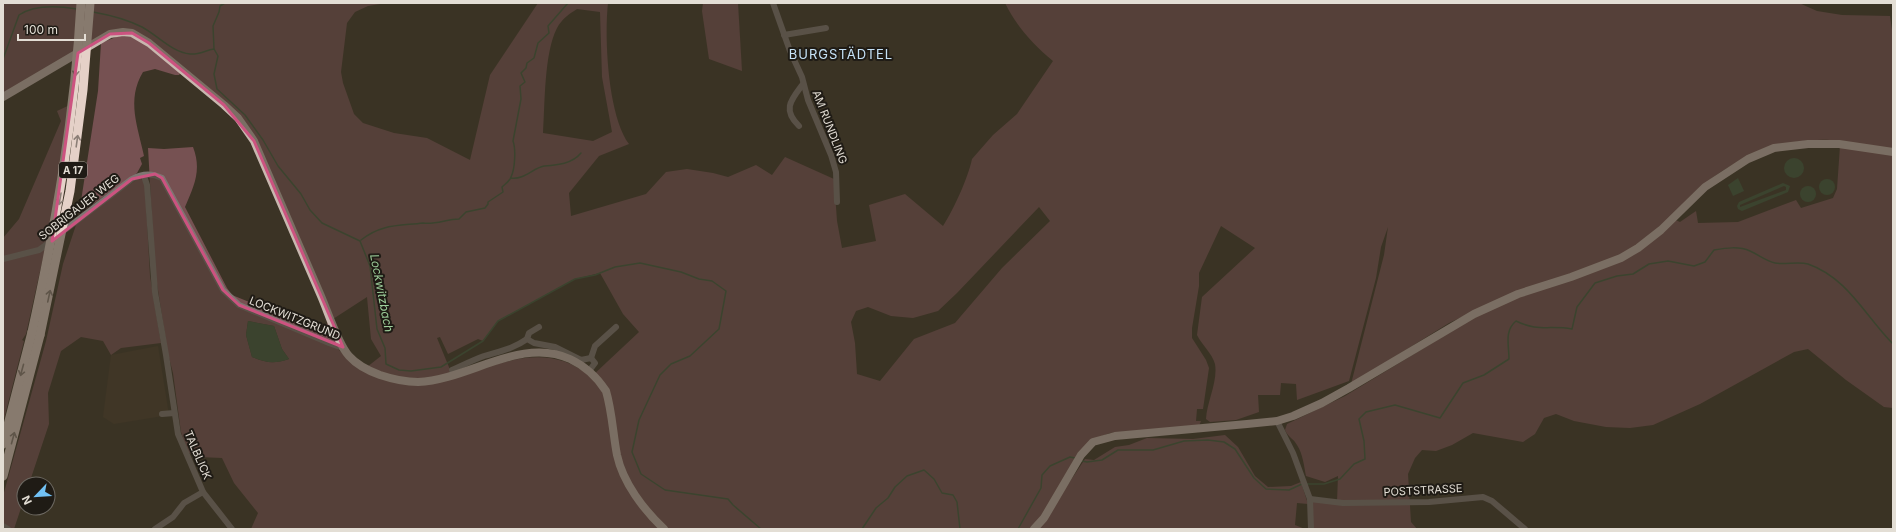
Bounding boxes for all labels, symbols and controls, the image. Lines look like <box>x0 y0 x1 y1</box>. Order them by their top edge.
scale bar <box>18 16 85 42</box>
text: 100 m <box>24 22 58 37</box>
district label: BURGSTÄDTEL <box>789 46 893 62</box>
one-way arrow <box>73 63 80 76</box>
street label: AM RUNDLING <box>810 88 850 166</box>
one-way arrow <box>73 135 81 148</box>
road number: A 17 <box>59 162 87 178</box>
street label: SOBRIGAUER WEG <box>36 171 122 243</box>
one-way arrow <box>55 192 63 205</box>
water label: Lockwitzbach <box>367 253 397 333</box>
one-way arrow <box>45 290 53 303</box>
street label: LOCKWITZGRUND <box>247 293 343 343</box>
one-way arrow <box>18 363 26 376</box>
street label: TALBLICK <box>181 428 215 482</box>
one-way arrow <box>10 432 17 445</box>
north arrow <box>16 476 56 516</box>
street label: POSTSTRASSE <box>1383 481 1463 499</box>
text: N <box>19 493 35 507</box>

